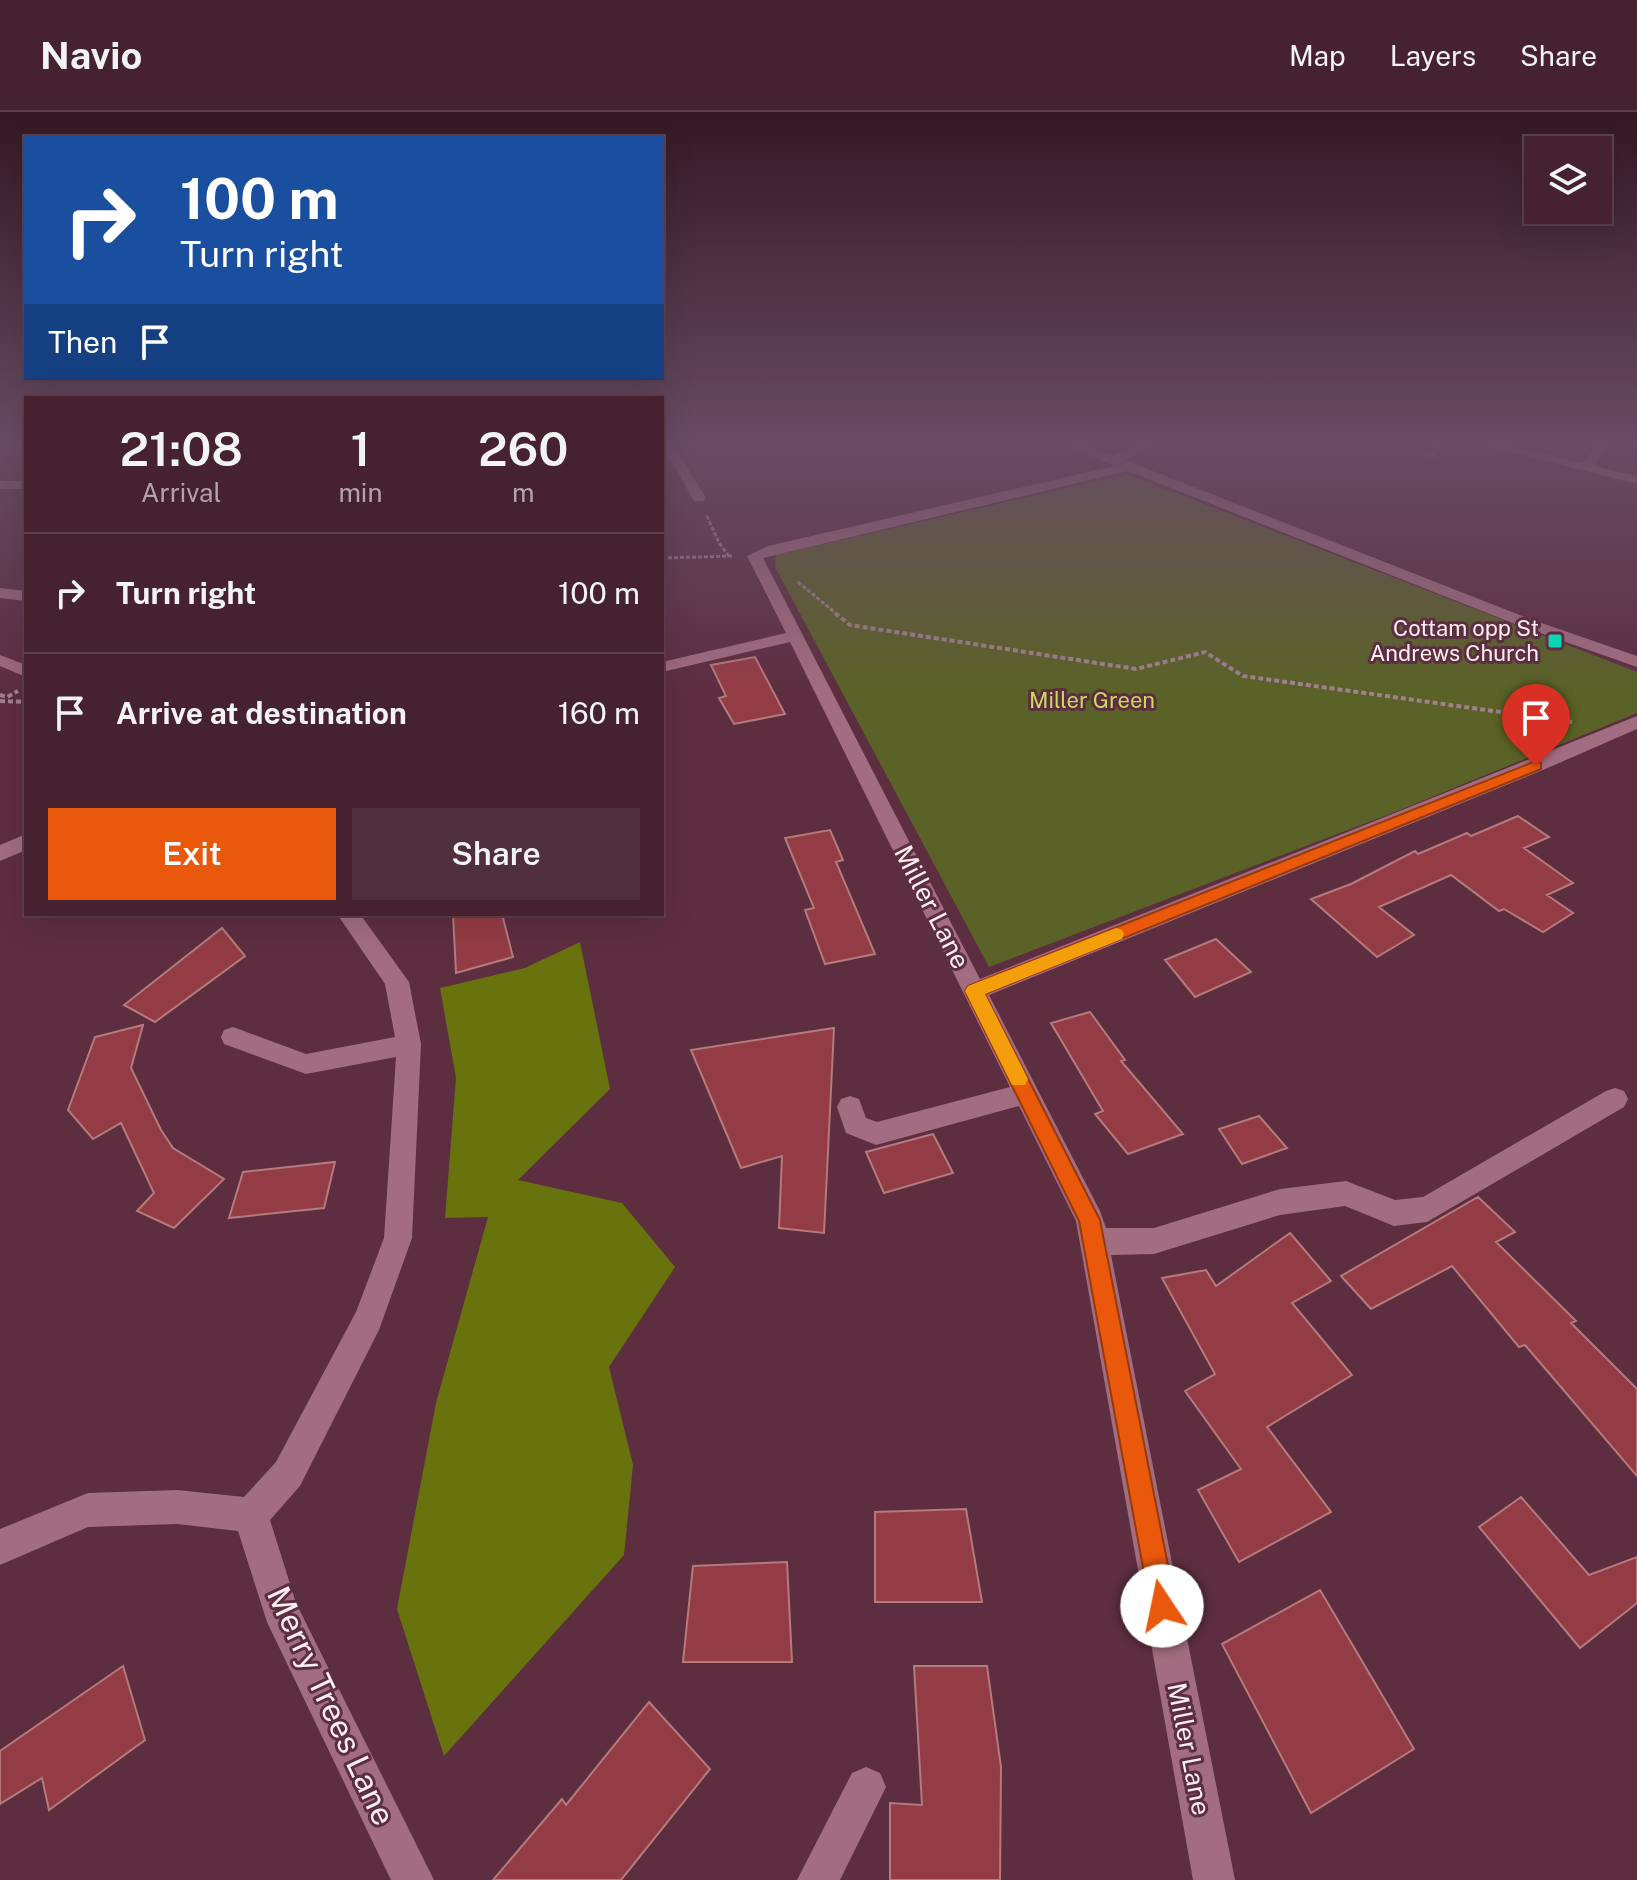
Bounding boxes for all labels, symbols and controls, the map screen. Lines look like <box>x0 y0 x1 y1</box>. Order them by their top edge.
text: Navio <box>40 33 142 78</box>
text: Map <box>1289 39 1346 72</box>
text: Layers <box>1390 39 1476 72</box>
text: Share <box>1520 39 1597 72</box>
map controls <box>1524 136 1612 224</box>
button: layers <box>1524 136 1612 224</box>
text: 100 m <box>180 166 339 232</box>
icon: right <box>48 168 152 272</box>
text: Turn right <box>180 233 343 275</box>
icon: arrive <box>133 320 177 364</box>
text: Then <box>48 324 117 360</box>
text: 21:08 <box>119 420 243 477</box>
text: 1 <box>350 420 370 477</box>
text: 260 <box>478 420 568 477</box>
text: Arrival <box>141 477 221 508</box>
text: min <box>338 477 382 508</box>
text: m <box>512 477 534 508</box>
icon: right <box>48 571 92 615</box>
text: Turn right <box>116 575 256 611</box>
text: 100 m <box>558 575 640 611</box>
place label: Cottam opp St Andrews Church <box>1370 615 1539 666</box>
marker: Cottam opp St Andrews Church <box>1546 632 1564 650</box>
pin <box>1502 684 1570 766</box>
park label: Miller Green <box>1029 687 1155 713</box>
icon: arrive <box>48 691 92 735</box>
text: Arrive at destination <box>116 695 407 731</box>
text: 160 m <box>558 695 640 731</box>
icon: arrive <box>1514 696 1558 740</box>
button: Exit <box>48 808 336 900</box>
button: Share <box>352 808 640 900</box>
street label: Miller Lane <box>888 840 977 974</box>
position arrow <box>1120 1564 1204 1648</box>
street label: Merry Trees Lane <box>260 1581 403 1831</box>
street label: Miller Lane <box>1161 1680 1218 1818</box>

